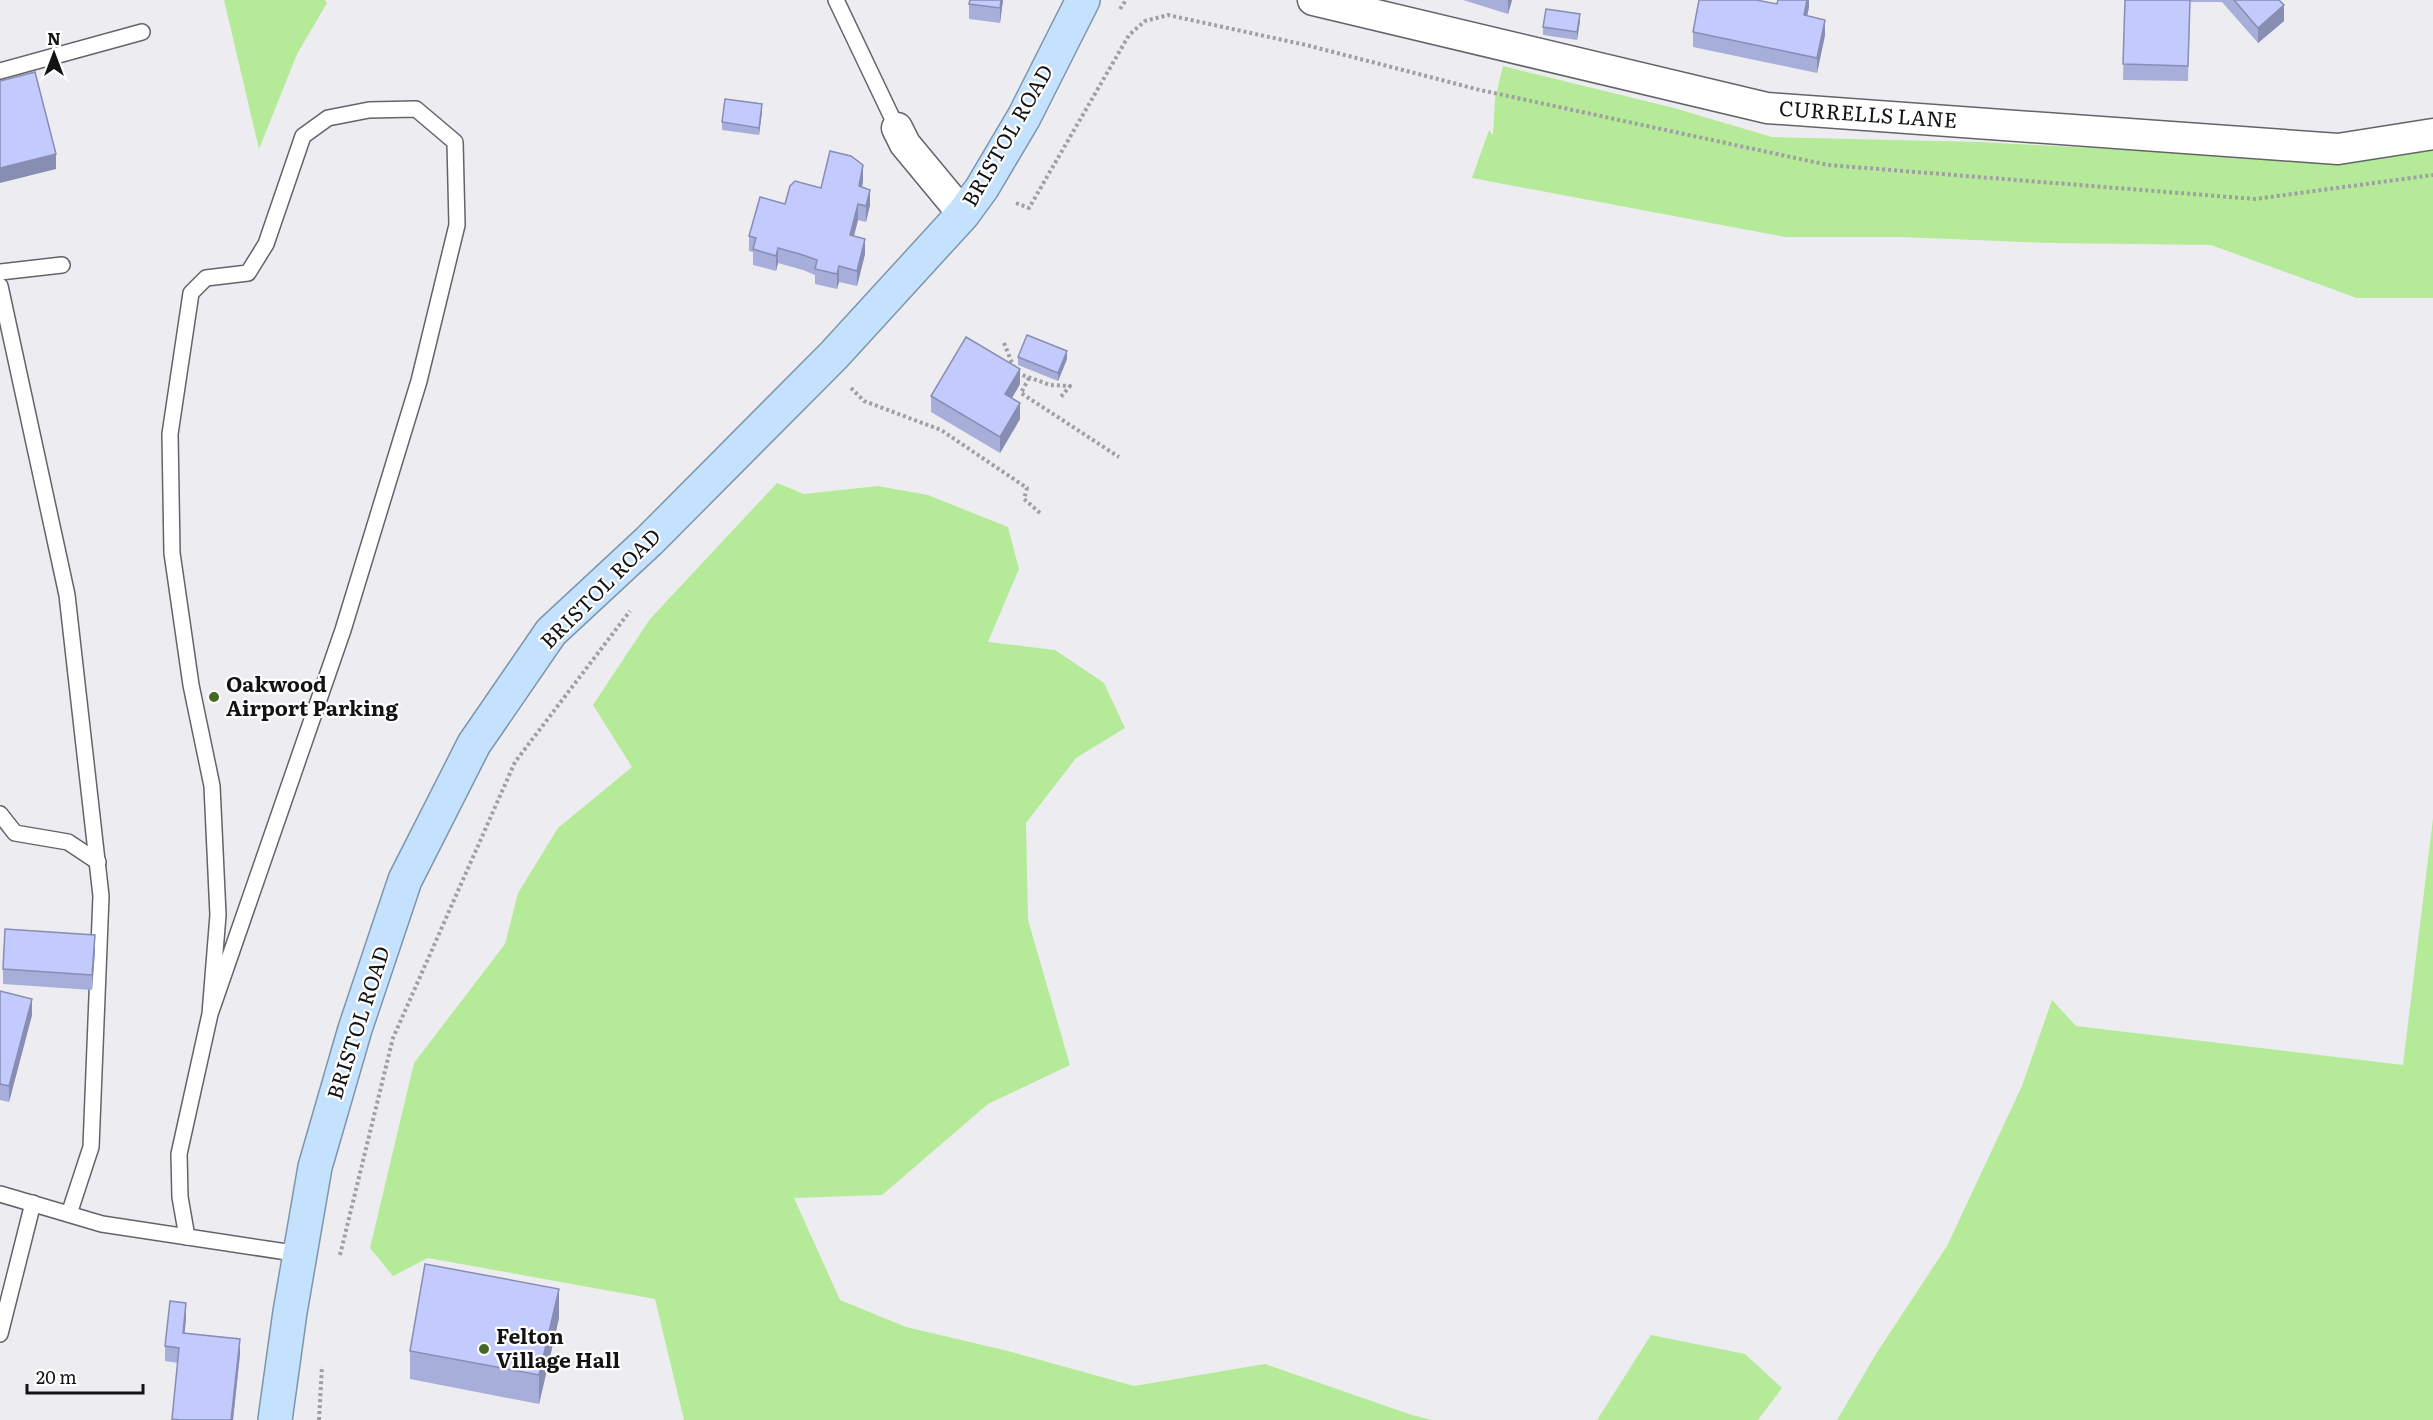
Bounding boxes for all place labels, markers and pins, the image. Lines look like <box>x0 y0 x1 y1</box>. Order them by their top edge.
place label: Oakwood Airport Parking <box>226 667 398 722</box>
marker: Oakwood Airport Parking <box>207 690 221 704</box>
place label: Felton Village Hall <box>496 1319 620 1374</box>
marker: Felton Village Hall <box>477 1342 491 1356</box>

